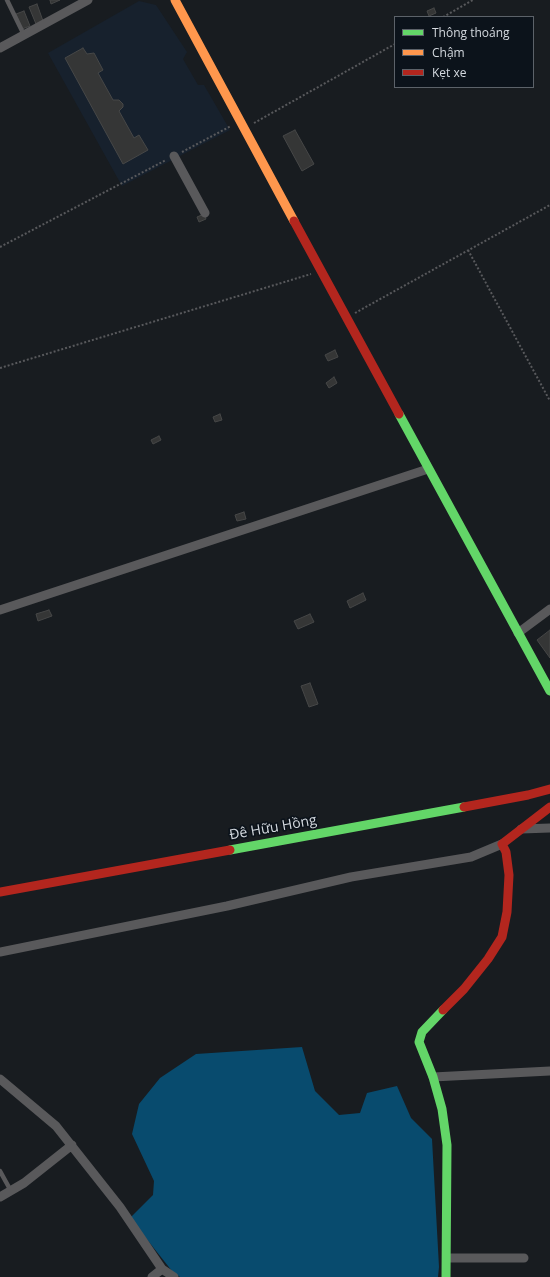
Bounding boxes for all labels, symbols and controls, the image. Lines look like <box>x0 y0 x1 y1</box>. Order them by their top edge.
legend <box>394 16 534 88</box>
text: Thông thoáng <box>432 24 510 41</box>
text: Chậm <box>432 44 465 61</box>
text: Kẹt xe <box>432 64 467 81</box>
street label: Đê Hữu Hồng <box>228 812 318 844</box>

